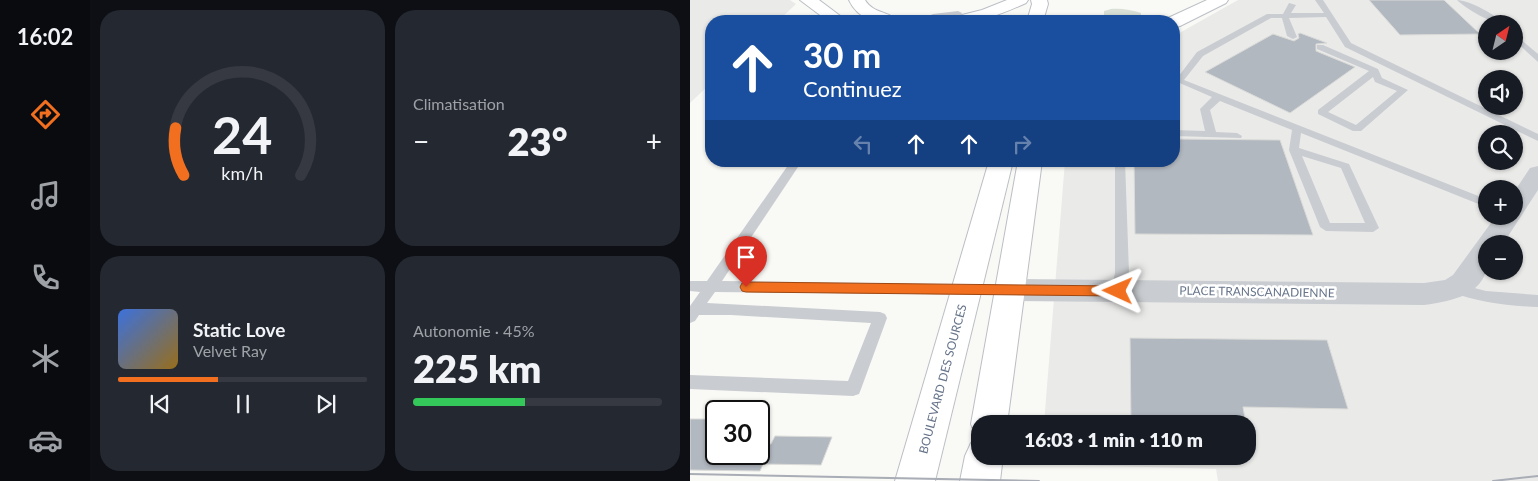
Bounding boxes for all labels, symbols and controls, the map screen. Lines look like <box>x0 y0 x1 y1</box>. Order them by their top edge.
north arrow <box>1478 15 1522 60</box>
map controls <box>1478 15 1523 280</box>
text: 16:02 <box>17 23 73 50</box>
text: 30 m <box>803 33 881 75</box>
icon: ahead <box>720 35 785 100</box>
button: sound <box>1478 70 1523 115</box>
text: Continuez <box>803 75 902 102</box>
text: Climatisation <box>413 94 505 113</box>
icon: directions <box>28 97 63 132</box>
text: 24 <box>212 103 273 165</box>
text: 23° <box>508 118 567 164</box>
text: − <box>413 124 429 158</box>
text: + <box>646 124 662 158</box>
button: search <box>1478 125 1523 170</box>
icon: left <box>849 130 877 158</box>
icon: ahead <box>902 130 930 158</box>
icon: ahead <box>955 130 983 158</box>
icon: right <box>1008 130 1036 158</box>
text: km/h <box>222 162 263 184</box>
icon: music <box>28 178 63 213</box>
button: + <box>1478 180 1523 225</box>
button: − <box>1478 235 1523 280</box>
pin <box>725 236 767 287</box>
icon: arrive <box>732 243 760 271</box>
icon: phone <box>28 260 63 295</box>
position arrow <box>1091 264 1143 316</box>
street label: PLACE TRANSCANADIENNE <box>1179 283 1335 300</box>
street label: BOULEVARD DES SOURCES <box>915 303 970 455</box>
text: Static Love <box>193 318 285 341</box>
text: Autonomie · 45% <box>413 321 535 340</box>
icon: climate <box>28 341 63 376</box>
text: Velvet Ray <box>193 341 267 360</box>
text: 225 km <box>413 345 541 391</box>
icon: previous <box>146 390 174 418</box>
icon: pause <box>229 390 257 418</box>
icon: next <box>312 390 340 418</box>
speed limit sign: 30 <box>705 400 770 465</box>
icon: car <box>28 423 63 458</box>
text: 16:03 · 1 min · 110 m <box>1024 428 1203 451</box>

